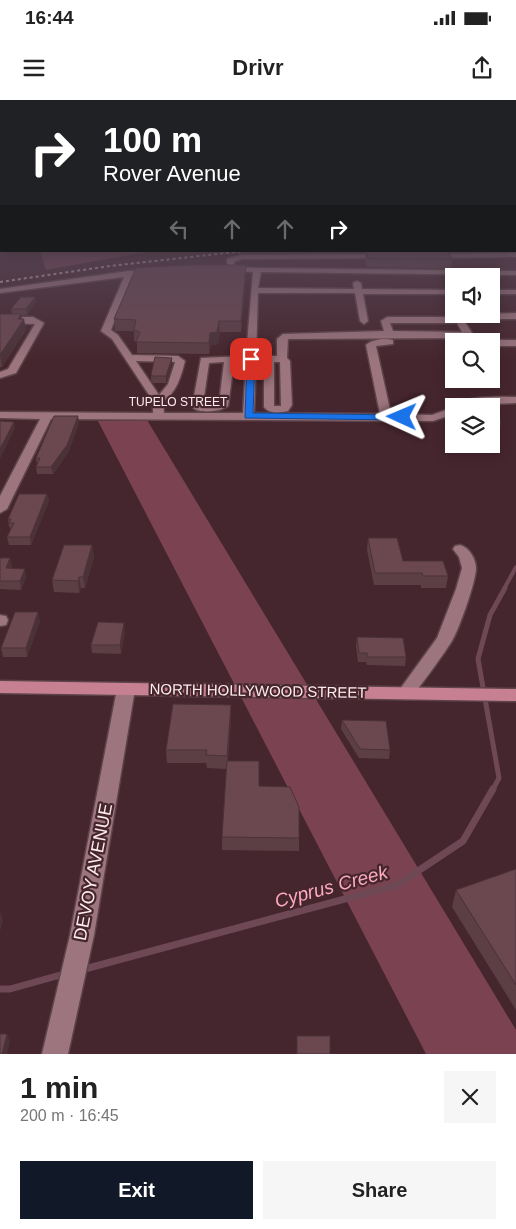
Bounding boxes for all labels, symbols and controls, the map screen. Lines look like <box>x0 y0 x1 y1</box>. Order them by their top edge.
text: 16:44 <box>25 7 74 28</box>
icon: menu <box>20 54 48 82</box>
icon: share <box>468 54 496 82</box>
text: Drivr <box>232 55 284 80</box>
icon: right <box>20 120 85 185</box>
text: 100 m <box>103 120 202 159</box>
text: Rover Avenue <box>103 161 241 186</box>
icon: left <box>165 215 193 243</box>
icon: ahead <box>218 215 246 243</box>
icon: ahead <box>271 215 299 243</box>
icon: right <box>324 215 352 243</box>
map controls <box>445 268 500 453</box>
button: sound <box>445 268 500 323</box>
button: search <box>445 333 500 388</box>
pin <box>230 338 272 380</box>
icon: arrive <box>237 345 265 373</box>
position arrow <box>375 390 427 442</box>
street label: TUPELO STREET <box>129 395 228 409</box>
button: layers <box>445 398 500 453</box>
street label: NORTH HOLLYWOOD STREET <box>149 680 367 701</box>
street label: DEVOY AVENUE <box>70 802 116 942</box>
water label: Cyprus Creek <box>272 861 391 912</box>
text: 1 min <box>20 1071 98 1104</box>
button: close <box>444 1071 496 1123</box>
text: 200 m · 16:45 <box>20 1107 119 1124</box>
button: Exit <box>20 1161 253 1219</box>
button: Share <box>263 1161 496 1219</box>

